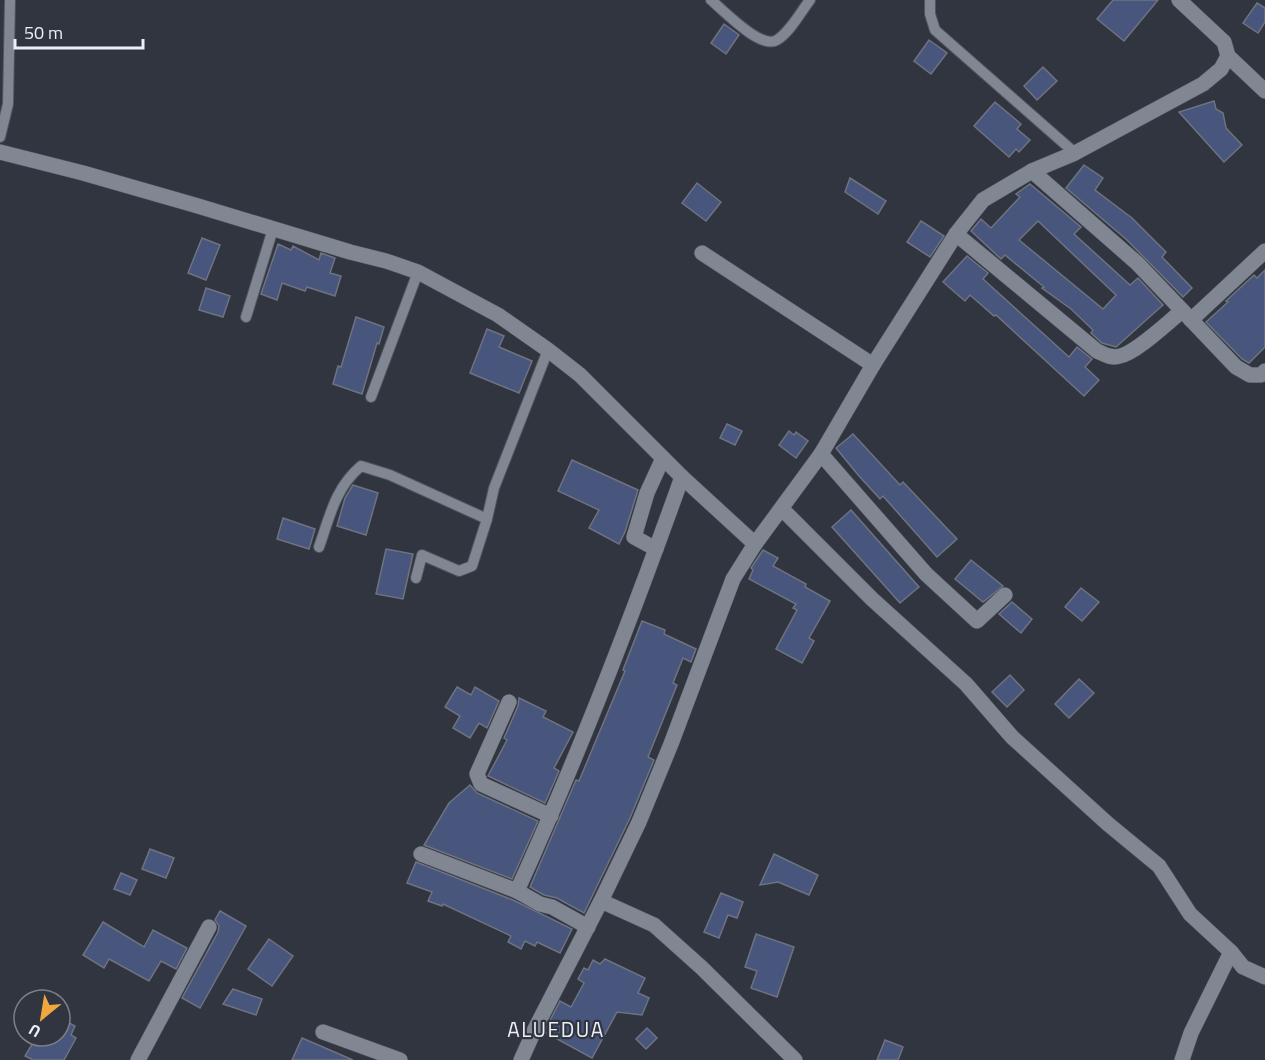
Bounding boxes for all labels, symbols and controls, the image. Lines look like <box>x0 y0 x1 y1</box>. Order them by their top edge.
scale bar <box>15 12 142 50</box>
text: 50 m <box>24 19 63 46</box>
north arrow <box>12 988 72 1048</box>
district label: ALUEDUA <box>507 1013 605 1045</box>
text: U <box>24 1018 45 1044</box>

